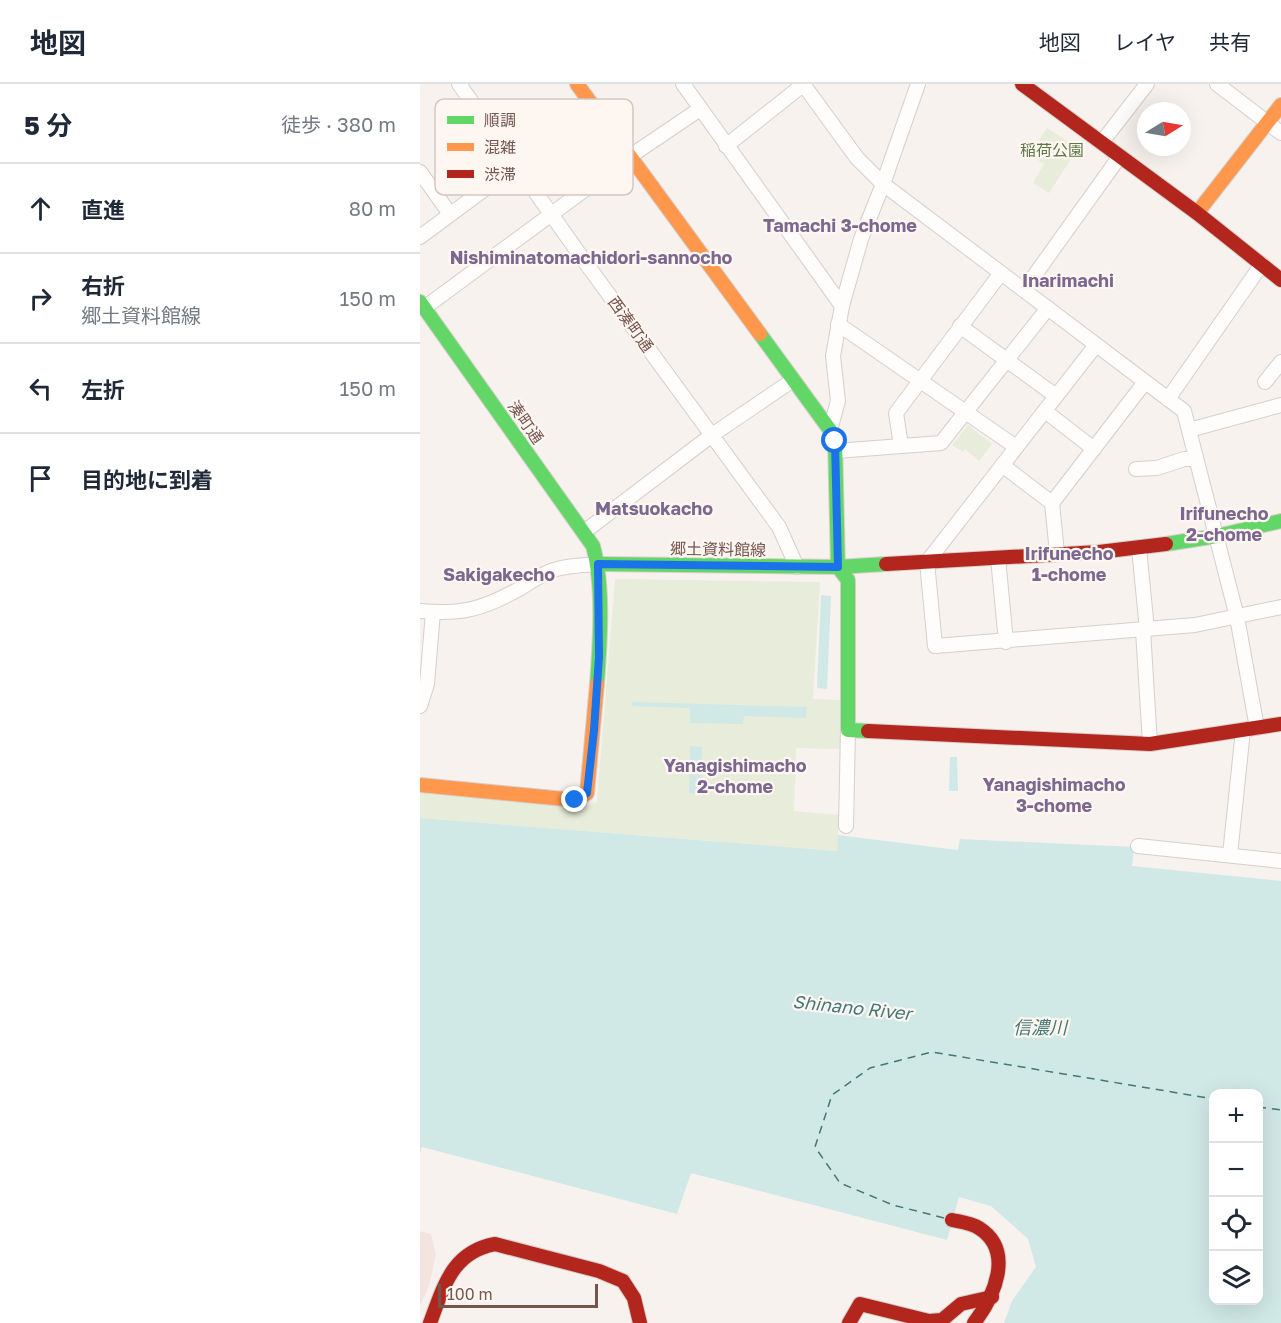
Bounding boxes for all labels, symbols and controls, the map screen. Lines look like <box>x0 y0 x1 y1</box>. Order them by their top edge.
text: 地図 <box>30 26 86 59</box>
text: 地図 <box>1039 29 1081 55</box>
text: レイヤ <box>1114 29 1176 55</box>
text: 共有 <box>1209 29 1251 55</box>
legend <box>435 99 633 195</box>
north arrow <box>1137 102 1191 156</box>
text: 5 分 <box>24 110 72 141</box>
text: 順調 <box>484 110 516 130</box>
text: 徒歩 · 380 m <box>281 112 396 136</box>
text: 混雑 <box>484 137 516 157</box>
park label: 稲荷公園 <box>1020 140 1084 160</box>
text: 渋滞 <box>484 164 516 184</box>
icon: ahead <box>24 192 57 225</box>
text: 直進 <box>81 196 125 223</box>
text: 80 m <box>349 196 396 220</box>
district label: Tamachi 3-chome <box>763 214 917 236</box>
district label: Nishiminatomachidori-sannocho <box>450 246 733 268</box>
district label: Inarimachi <box>1022 269 1114 291</box>
text: 右折 <box>81 272 125 299</box>
icon: right <box>24 282 57 315</box>
text: 150 m <box>340 286 396 310</box>
street label: 西湊町通 <box>604 292 658 356</box>
text: 郷土資料館線 <box>81 303 201 327</box>
icon: left <box>24 372 57 405</box>
text: 左折 <box>81 376 125 403</box>
text: 150 m <box>340 376 396 400</box>
street label: 湊町通 <box>504 397 548 447</box>
route start <box>821 427 847 453</box>
icon: arrive <box>24 462 57 495</box>
text: 目的地に到着 <box>81 466 213 493</box>
district label: Matsuokacho <box>595 497 713 519</box>
district label: Irifunecho 2-chome <box>1180 502 1269 545</box>
street label: 郷土資料館線 <box>670 538 766 560</box>
district label: Irifunecho 1-chome <box>1025 542 1114 585</box>
district label: Sakigakecho <box>443 563 555 585</box>
district label: Yanagishimacho 2-chome <box>663 754 807 797</box>
district label: Yanagishimacho 3-chome <box>982 773 1126 816</box>
route end <box>561 786 587 812</box>
water label: Shinano River <box>792 990 916 1024</box>
water label: 信濃川 <box>1013 1016 1069 1038</box>
map controls <box>1209 1089 1263 1305</box>
button: + <box>1209 1089 1263 1143</box>
button: − <box>1209 1143 1263 1197</box>
button: locate <box>1209 1197 1263 1251</box>
button: layers <box>1209 1251 1263 1305</box>
scale bar <box>438 1281 598 1308</box>
text: 100 m <box>447 1284 493 1304</box>

